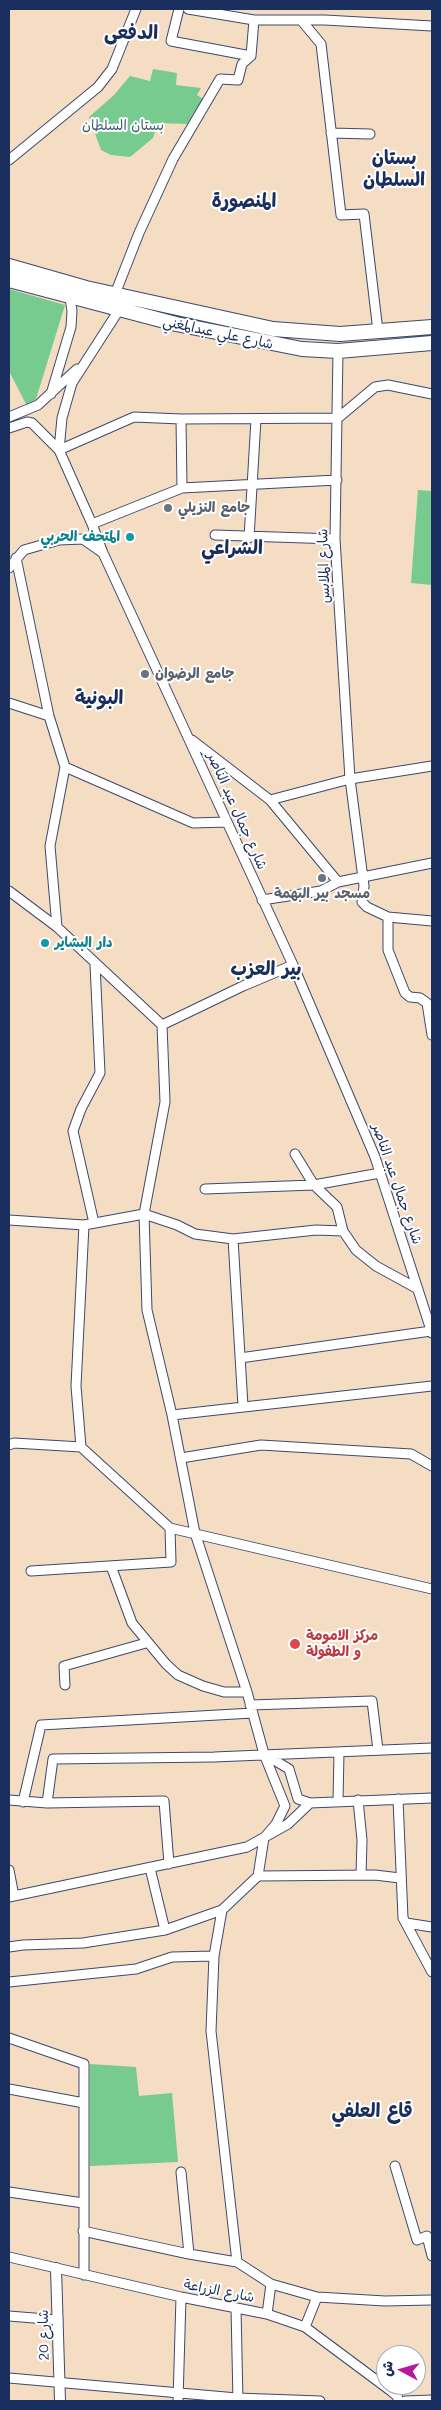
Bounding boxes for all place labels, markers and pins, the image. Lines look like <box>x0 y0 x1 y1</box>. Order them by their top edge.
place label: جامع النزيلي <box>178 500 250 516</box>
marker: جامع النزيلي <box>162 502 174 514</box>
place label: المتحف الحربي <box>40 529 120 545</box>
marker: المتحف الحربي <box>124 531 136 543</box>
place label: جامع الرضوان <box>155 666 235 682</box>
marker: جامع الرضوان <box>139 668 151 680</box>
marker: مسجد بير البهمة <box>316 872 328 884</box>
place label: مسجد بير البهمة <box>274 886 370 902</box>
place label: دار البشاير <box>55 935 112 951</box>
marker: دار البشاير <box>39 937 51 949</box>
place label: مركز الامومة و الطفولة <box>306 1628 378 1660</box>
marker: مركز الامومة و الطفولة <box>288 1637 302 1651</box>

